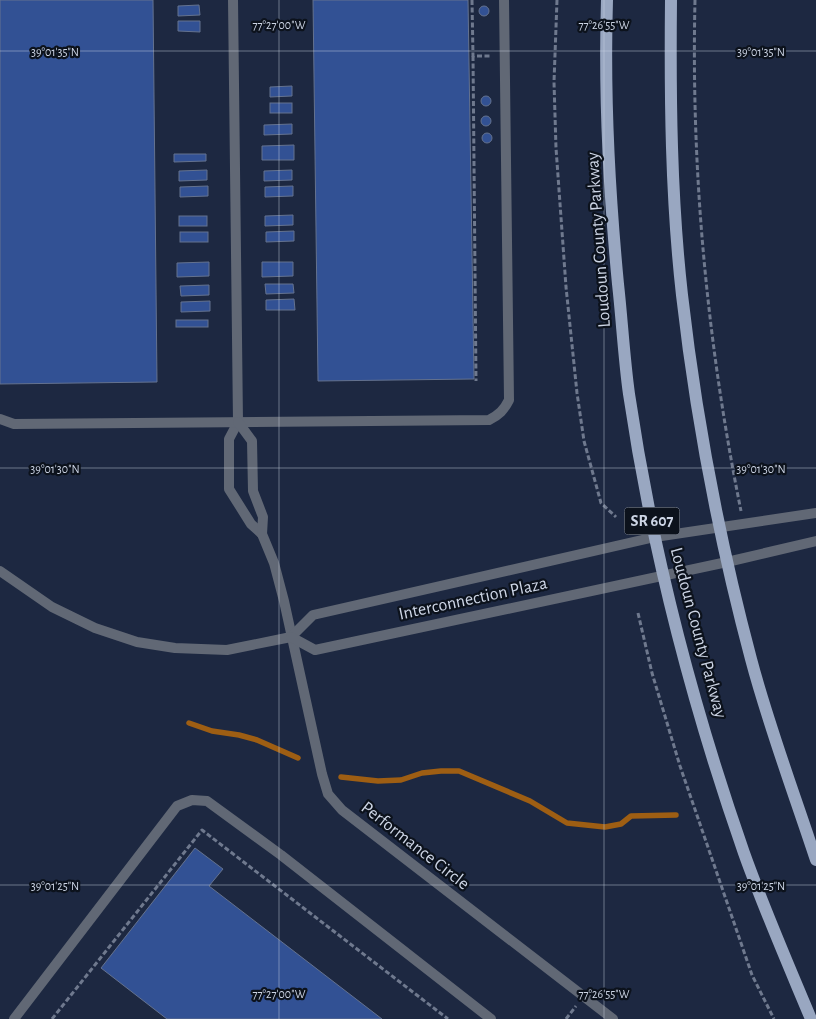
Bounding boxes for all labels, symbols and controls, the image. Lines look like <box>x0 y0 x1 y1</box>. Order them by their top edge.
text: 77°27'00"W <box>253 19 306 31</box>
text: 77°26'55"W <box>579 19 630 31</box>
text: 39°01'35"N <box>31 46 79 58</box>
text: 39°01'35"N <box>737 46 785 58</box>
street label: Loudoun County Parkway <box>584 151 614 328</box>
text: 39°01'30"N <box>30 463 80 475</box>
text: 39°01'30"N <box>736 463 786 475</box>
road number: SR 607 <box>624 508 680 534</box>
street label: Loudoun County Parkway <box>667 546 730 721</box>
street label: Interconnection Plaza <box>397 574 549 624</box>
street label: Performance Circle <box>358 798 472 894</box>
text: 39°01'25"N <box>31 880 79 892</box>
text: 39°01'25"N <box>737 880 785 892</box>
text: 77°27'00"W <box>253 988 306 1000</box>
text: 77°26'55"W <box>579 988 630 1000</box>

